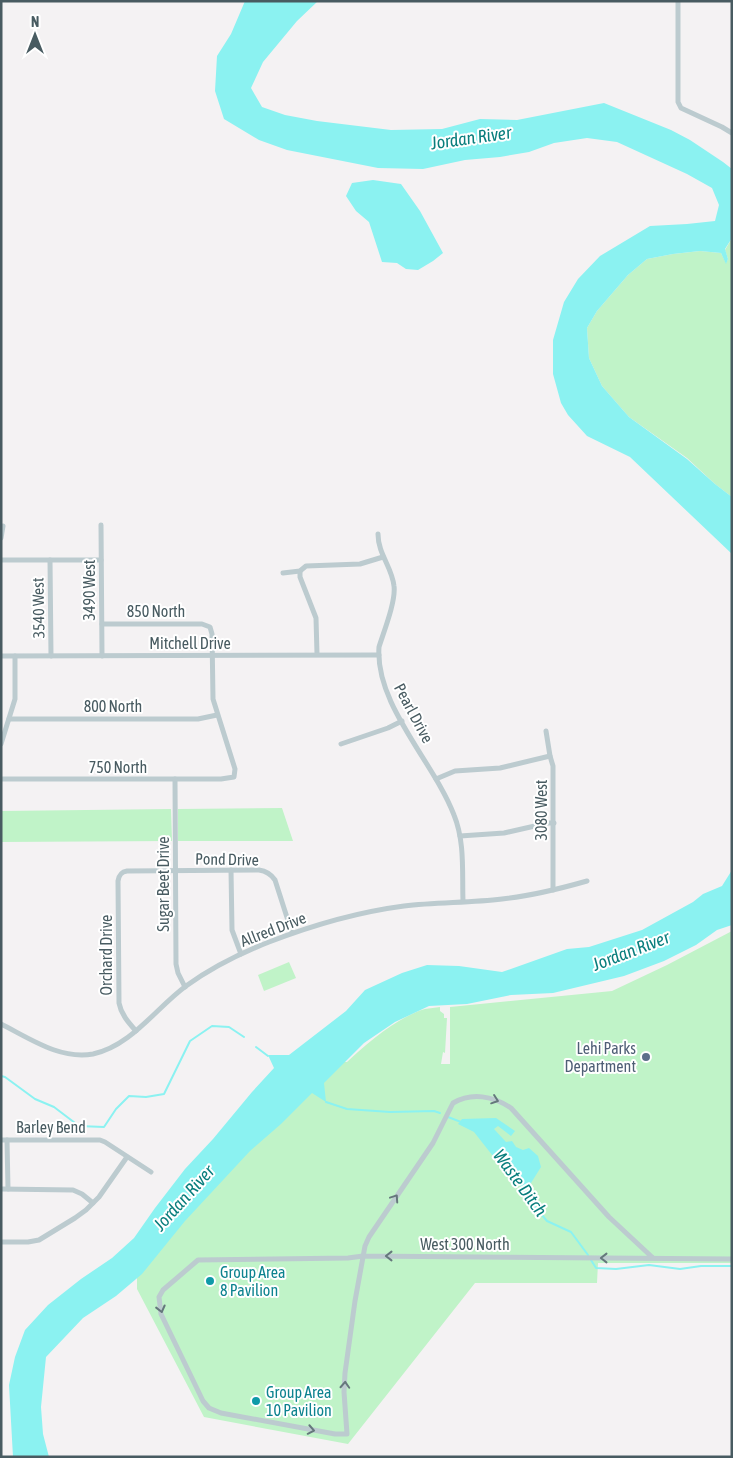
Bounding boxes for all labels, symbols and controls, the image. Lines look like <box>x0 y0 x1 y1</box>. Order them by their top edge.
north arrow <box>10 10 60 60</box>
text: N <box>31 14 39 30</box>
water label: Jordan River <box>428 121 513 154</box>
street label: 3490 West <box>80 559 98 620</box>
street label: 3540 West <box>28 577 48 639</box>
street label: 850 North <box>127 602 185 620</box>
street label: Mitchell Drive <box>149 634 231 652</box>
street label: Pearl Drive <box>391 680 437 746</box>
street label: 800 North <box>84 697 142 715</box>
street label: 750 North <box>89 758 147 776</box>
street label: 3080 West <box>532 779 550 840</box>
street label: Sugar Beet Drive <box>154 836 173 932</box>
street label: Pond Drive <box>195 849 259 869</box>
street label: Allred Drive <box>238 908 308 950</box>
street label: Orchard Drive <box>97 915 115 995</box>
water label: Jordan River <box>588 926 673 975</box>
place label: Lehi Parks Department <box>564 1039 636 1076</box>
marker: Lehi Parks Department <box>640 1051 652 1063</box>
one-way arrow <box>490 1094 499 1104</box>
street label: Barley Bend <box>16 1118 86 1137</box>
water label: Waste Ditch <box>489 1145 552 1220</box>
water label: Jordan River <box>148 1160 219 1236</box>
one-way arrow <box>389 1194 398 1204</box>
street label: West 300 North <box>420 1235 510 1253</box>
one-way arrow <box>385 1251 392 1261</box>
one-way arrow <box>600 1253 608 1263</box>
place label: Group Area 8 Pavilion <box>220 1263 286 1299</box>
marker: Group Area 8 Pavilion <box>204 1275 216 1287</box>
one-way arrow <box>155 1305 166 1313</box>
one-way arrow <box>340 1381 350 1389</box>
place label: Group Area 10 Pavilion <box>266 1383 332 1419</box>
marker: Group Area 10 Pavilion <box>250 1395 262 1407</box>
one-way arrow <box>306 1424 315 1434</box>

